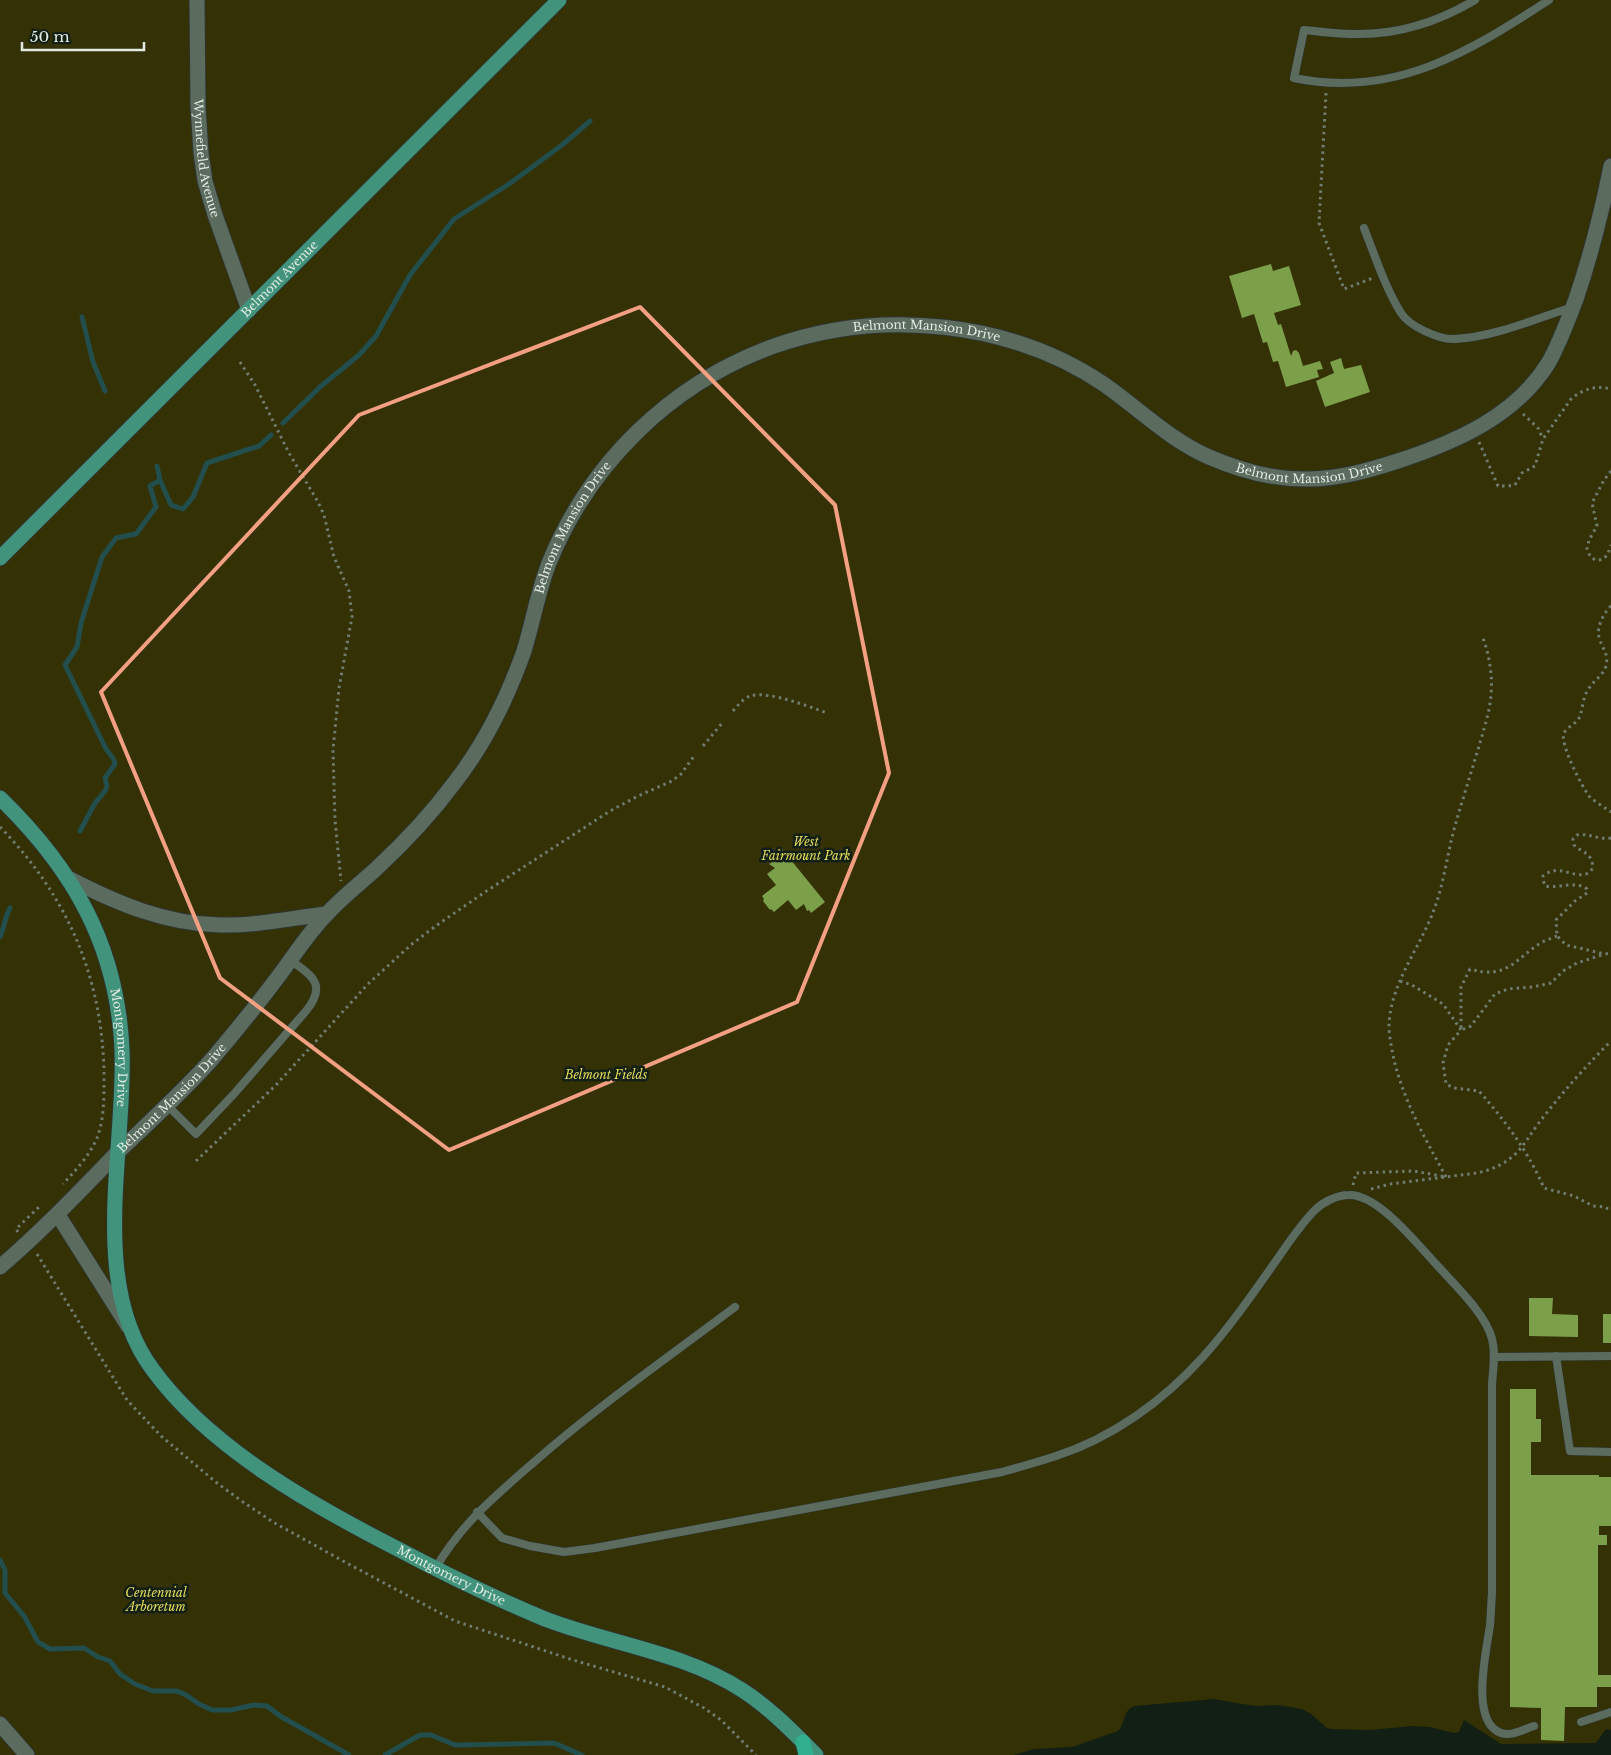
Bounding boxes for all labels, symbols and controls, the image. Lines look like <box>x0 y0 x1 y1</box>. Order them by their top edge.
scale bar <box>22 20 145 52</box>
text: 50 m <box>30 27 70 46</box>
street label: Wynnefield Avenue <box>191 98 223 219</box>
street label: Belmont Avenue <box>238 237 321 320</box>
street label: Belmont Mansion Drive <box>852 317 1002 345</box>
street label: Belmont Mansion Drive <box>531 458 614 595</box>
street label: Belmont Mansion Drive <box>1234 458 1384 486</box>
park label: West Fairmount Park <box>760 834 851 863</box>
street label: Montgomery Drive <box>107 987 130 1107</box>
street label: Belmont Mansion Drive <box>114 1040 229 1156</box>
park label: Belmont Fields <box>564 1067 648 1082</box>
street label: Montgomery Drive <box>395 1542 508 1608</box>
park label: Centennial Arboretum <box>124 1585 187 1614</box>

